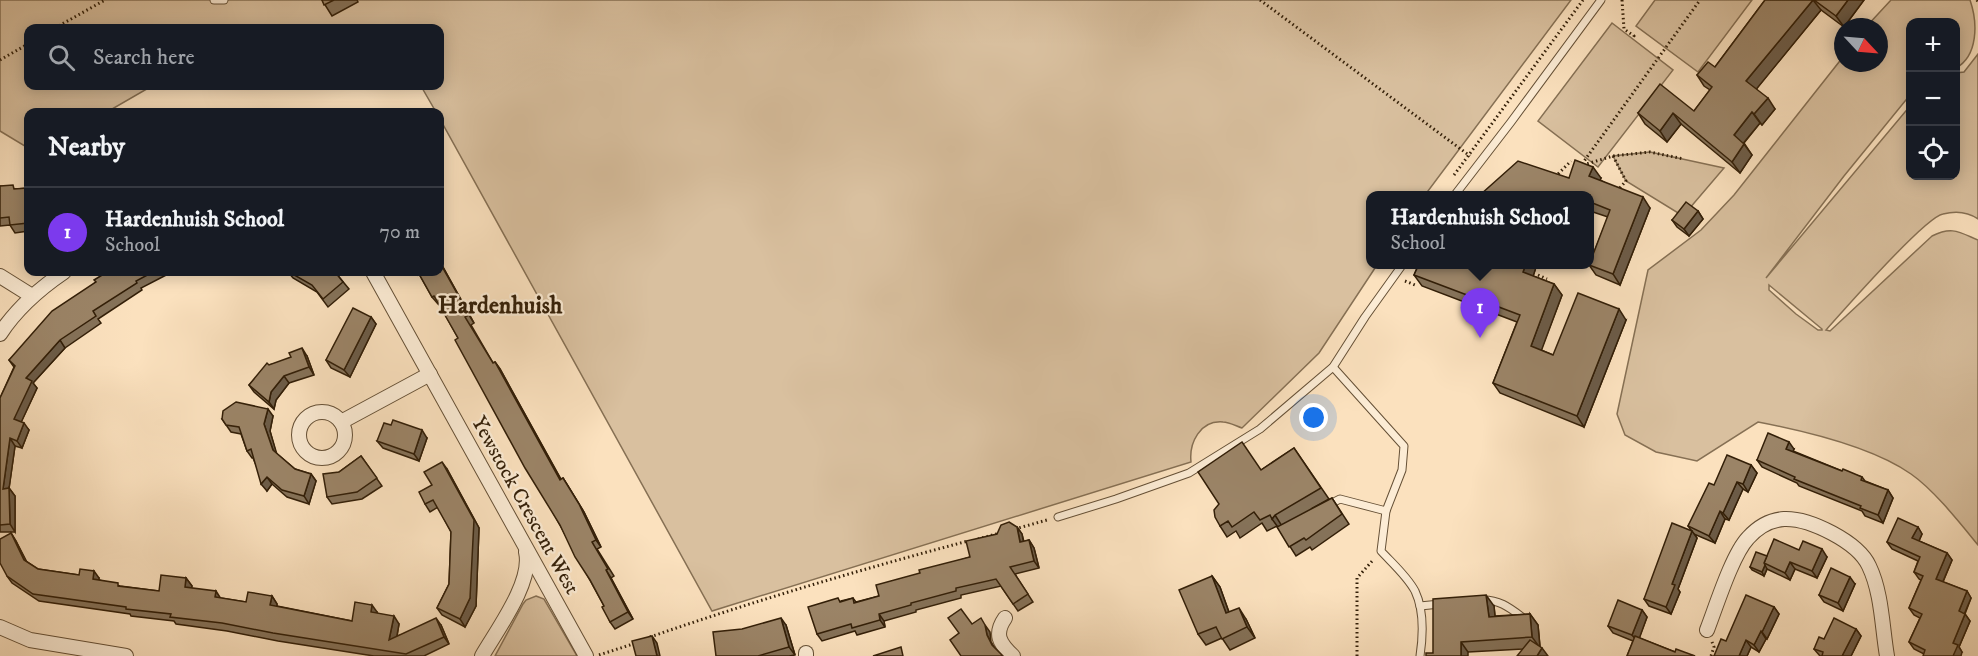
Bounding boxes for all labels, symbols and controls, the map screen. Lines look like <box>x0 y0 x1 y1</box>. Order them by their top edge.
north arrow <box>1834 18 1888 72</box>
map controls <box>1906 18 1960 180</box>
button: + <box>1906 18 1960 72</box>
search box <box>24 24 444 90</box>
icon: search <box>45 41 78 74</box>
text: Search here <box>93 44 195 71</box>
button: − <box>1906 72 1960 126</box>
button: locate <box>1906 126 1960 180</box>
text: Nearby <box>48 131 125 164</box>
popup <box>1366 191 1594 269</box>
text: Hardenhuish School <box>1390 204 1570 231</box>
text: Hardenhuish School <box>105 206 284 233</box>
text: 1 <box>64 220 71 245</box>
text: 70 m <box>379 220 420 245</box>
text: School <box>1390 231 1445 256</box>
text: School <box>105 233 160 258</box>
pin: 1 <box>1460 288 1500 338</box>
district label: Hardenhuish <box>438 291 563 321</box>
your location <box>1299 403 1328 432</box>
street label: Yewstock Crescent West <box>465 412 585 599</box>

